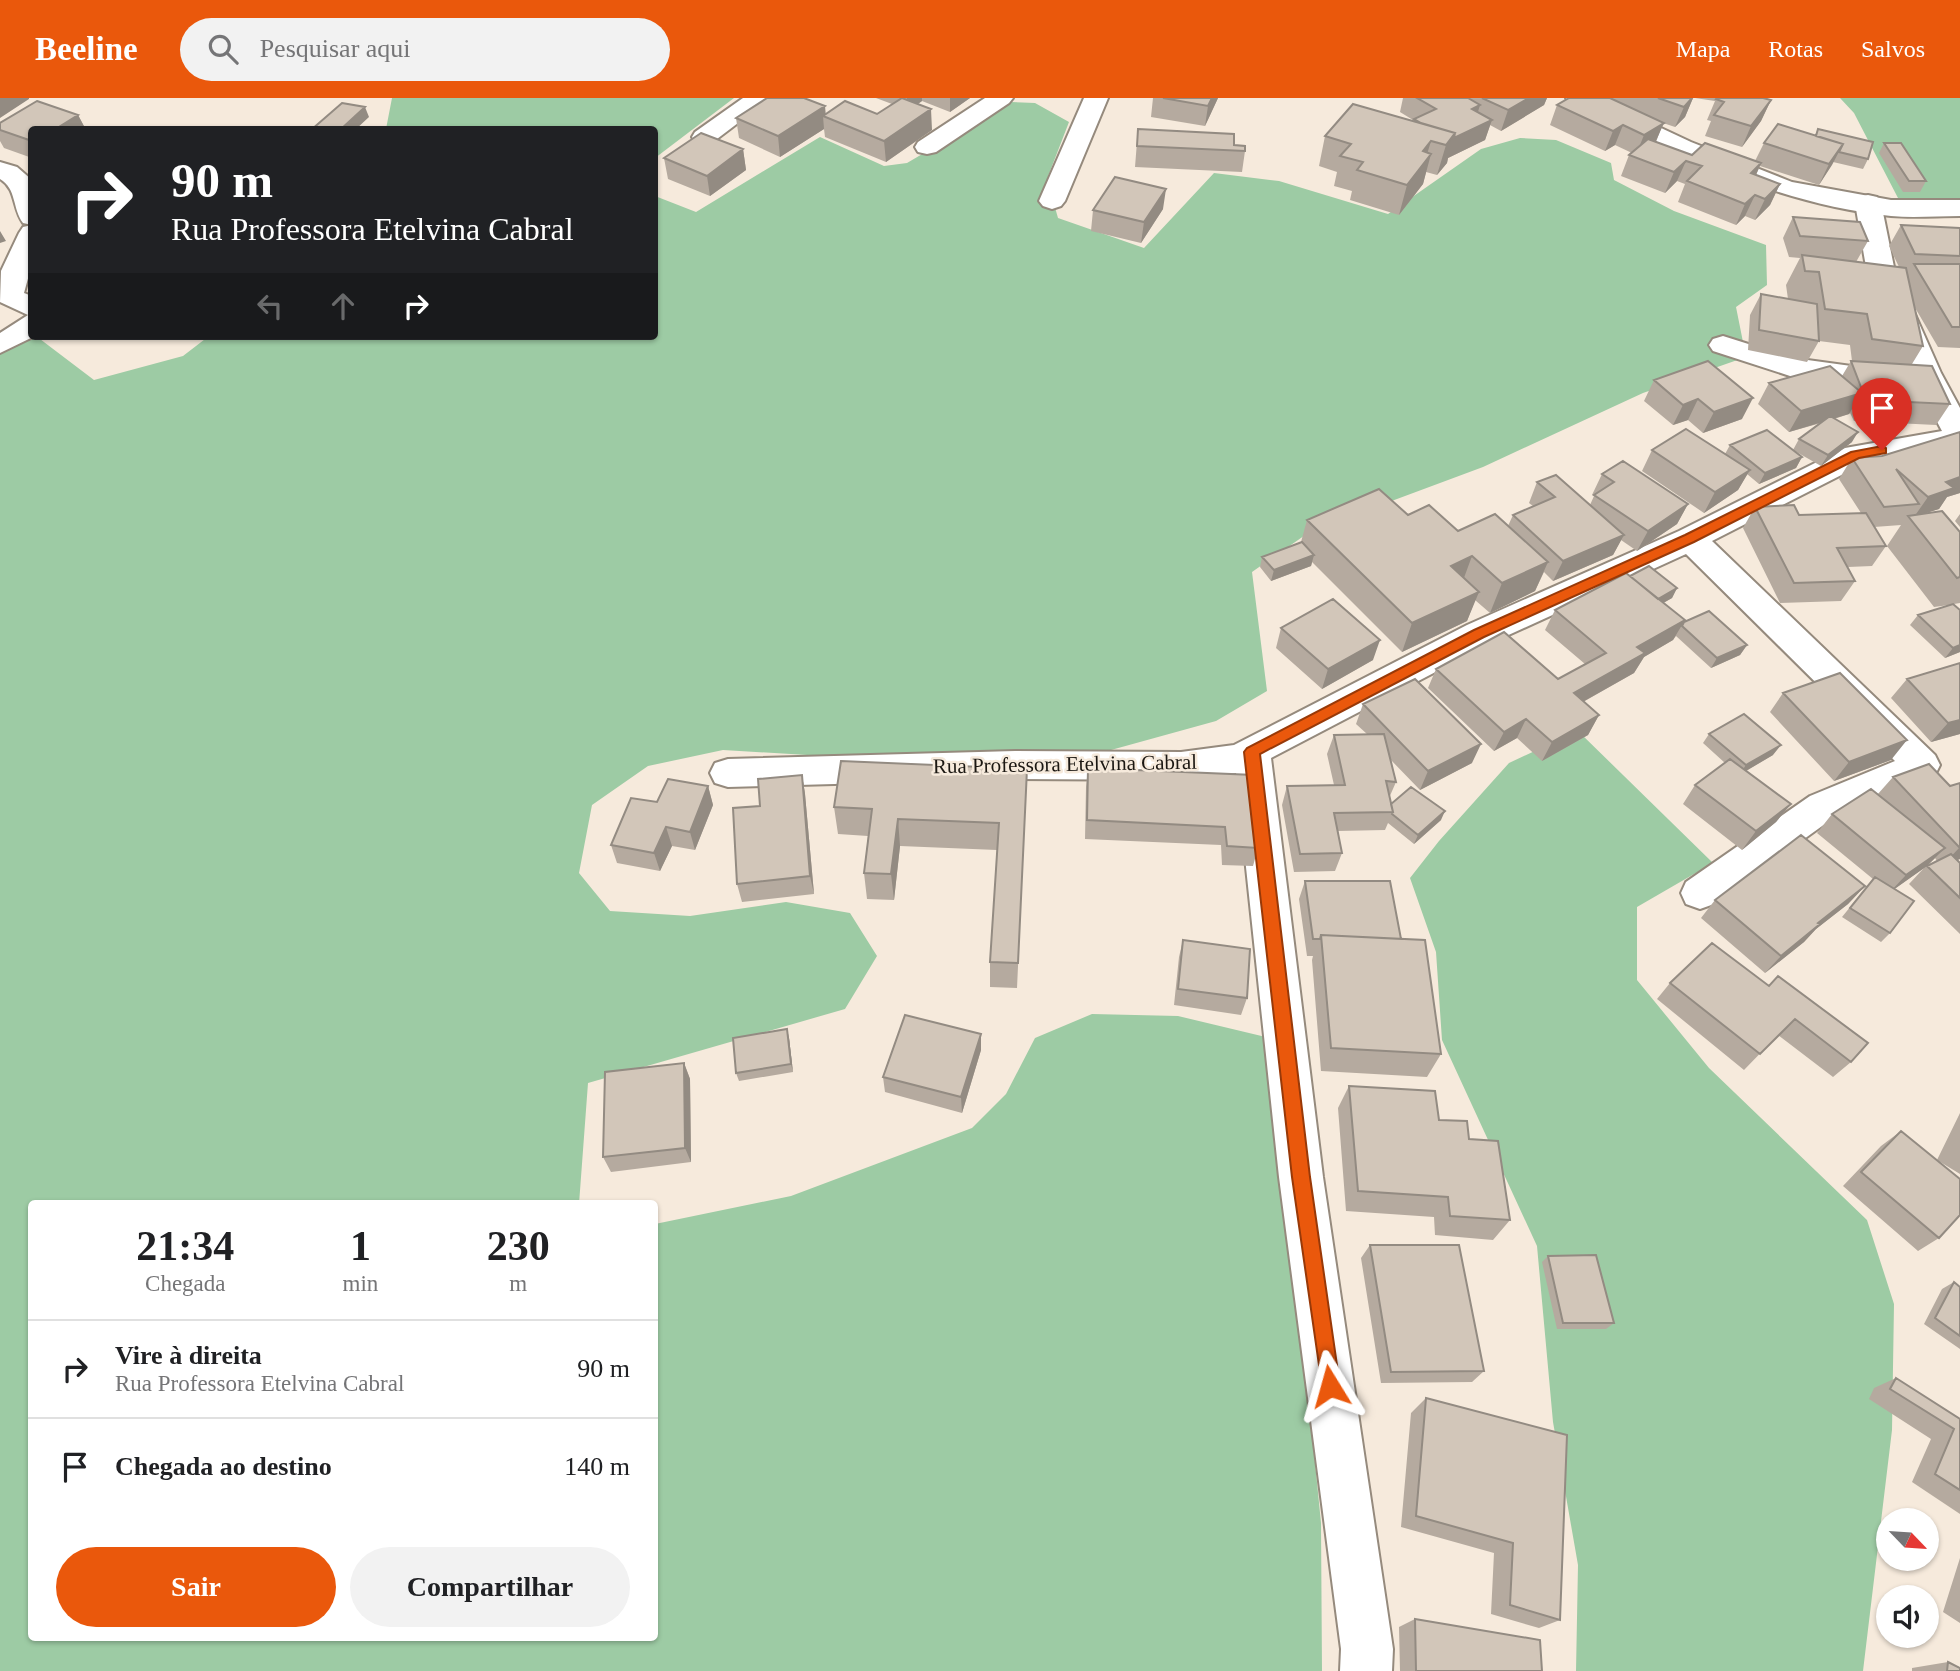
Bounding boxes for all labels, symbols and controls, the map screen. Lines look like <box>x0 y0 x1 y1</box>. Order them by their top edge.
search box <box>180 18 670 81</box>
icon: search <box>204 30 242 68</box>
text: Beeline <box>35 31 138 67</box>
text: Pesquisar aqui <box>260 34 411 63</box>
text: Mapa <box>1676 36 1730 62</box>
text: Rotas <box>1768 36 1823 62</box>
text: Salvos <box>1861 36 1925 62</box>
text: 90 m <box>171 153 273 208</box>
icon: right <box>56 154 147 245</box>
text: Rua Professora Etelvina Cabral <box>171 211 574 247</box>
icon: left <box>251 287 289 325</box>
icon: ahead <box>324 287 362 325</box>
icon: right <box>397 287 435 325</box>
pin <box>1852 378 1912 450</box>
icon: arrive <box>1863 389 1901 427</box>
street label: Rua Professora Etelvina Cabral <box>933 750 1197 778</box>
text: 21:34 <box>136 1223 234 1269</box>
text: 1 <box>350 1223 371 1269</box>
text: 230 <box>487 1223 550 1269</box>
text: Chegada <box>145 1271 226 1296</box>
text: min <box>343 1271 378 1296</box>
text: m <box>509 1271 527 1296</box>
text: Vire à direita <box>115 1341 262 1370</box>
position arrow <box>1293 1349 1367 1423</box>
icon: right <box>56 1350 94 1388</box>
text: 90 m <box>577 1354 630 1383</box>
text: Rua Professora Etelvina Cabral <box>115 1371 404 1396</box>
icon: arrive <box>56 1448 94 1486</box>
text: Chegada ao destino <box>115 1452 332 1481</box>
text: 140 m <box>564 1452 630 1481</box>
north arrow <box>1876 1508 1939 1572</box>
map controls <box>1876 1508 1939 1648</box>
button: Sair <box>56 1547 336 1627</box>
button: Compartilhar <box>350 1547 630 1627</box>
button: sound <box>1876 1585 1939 1648</box>

